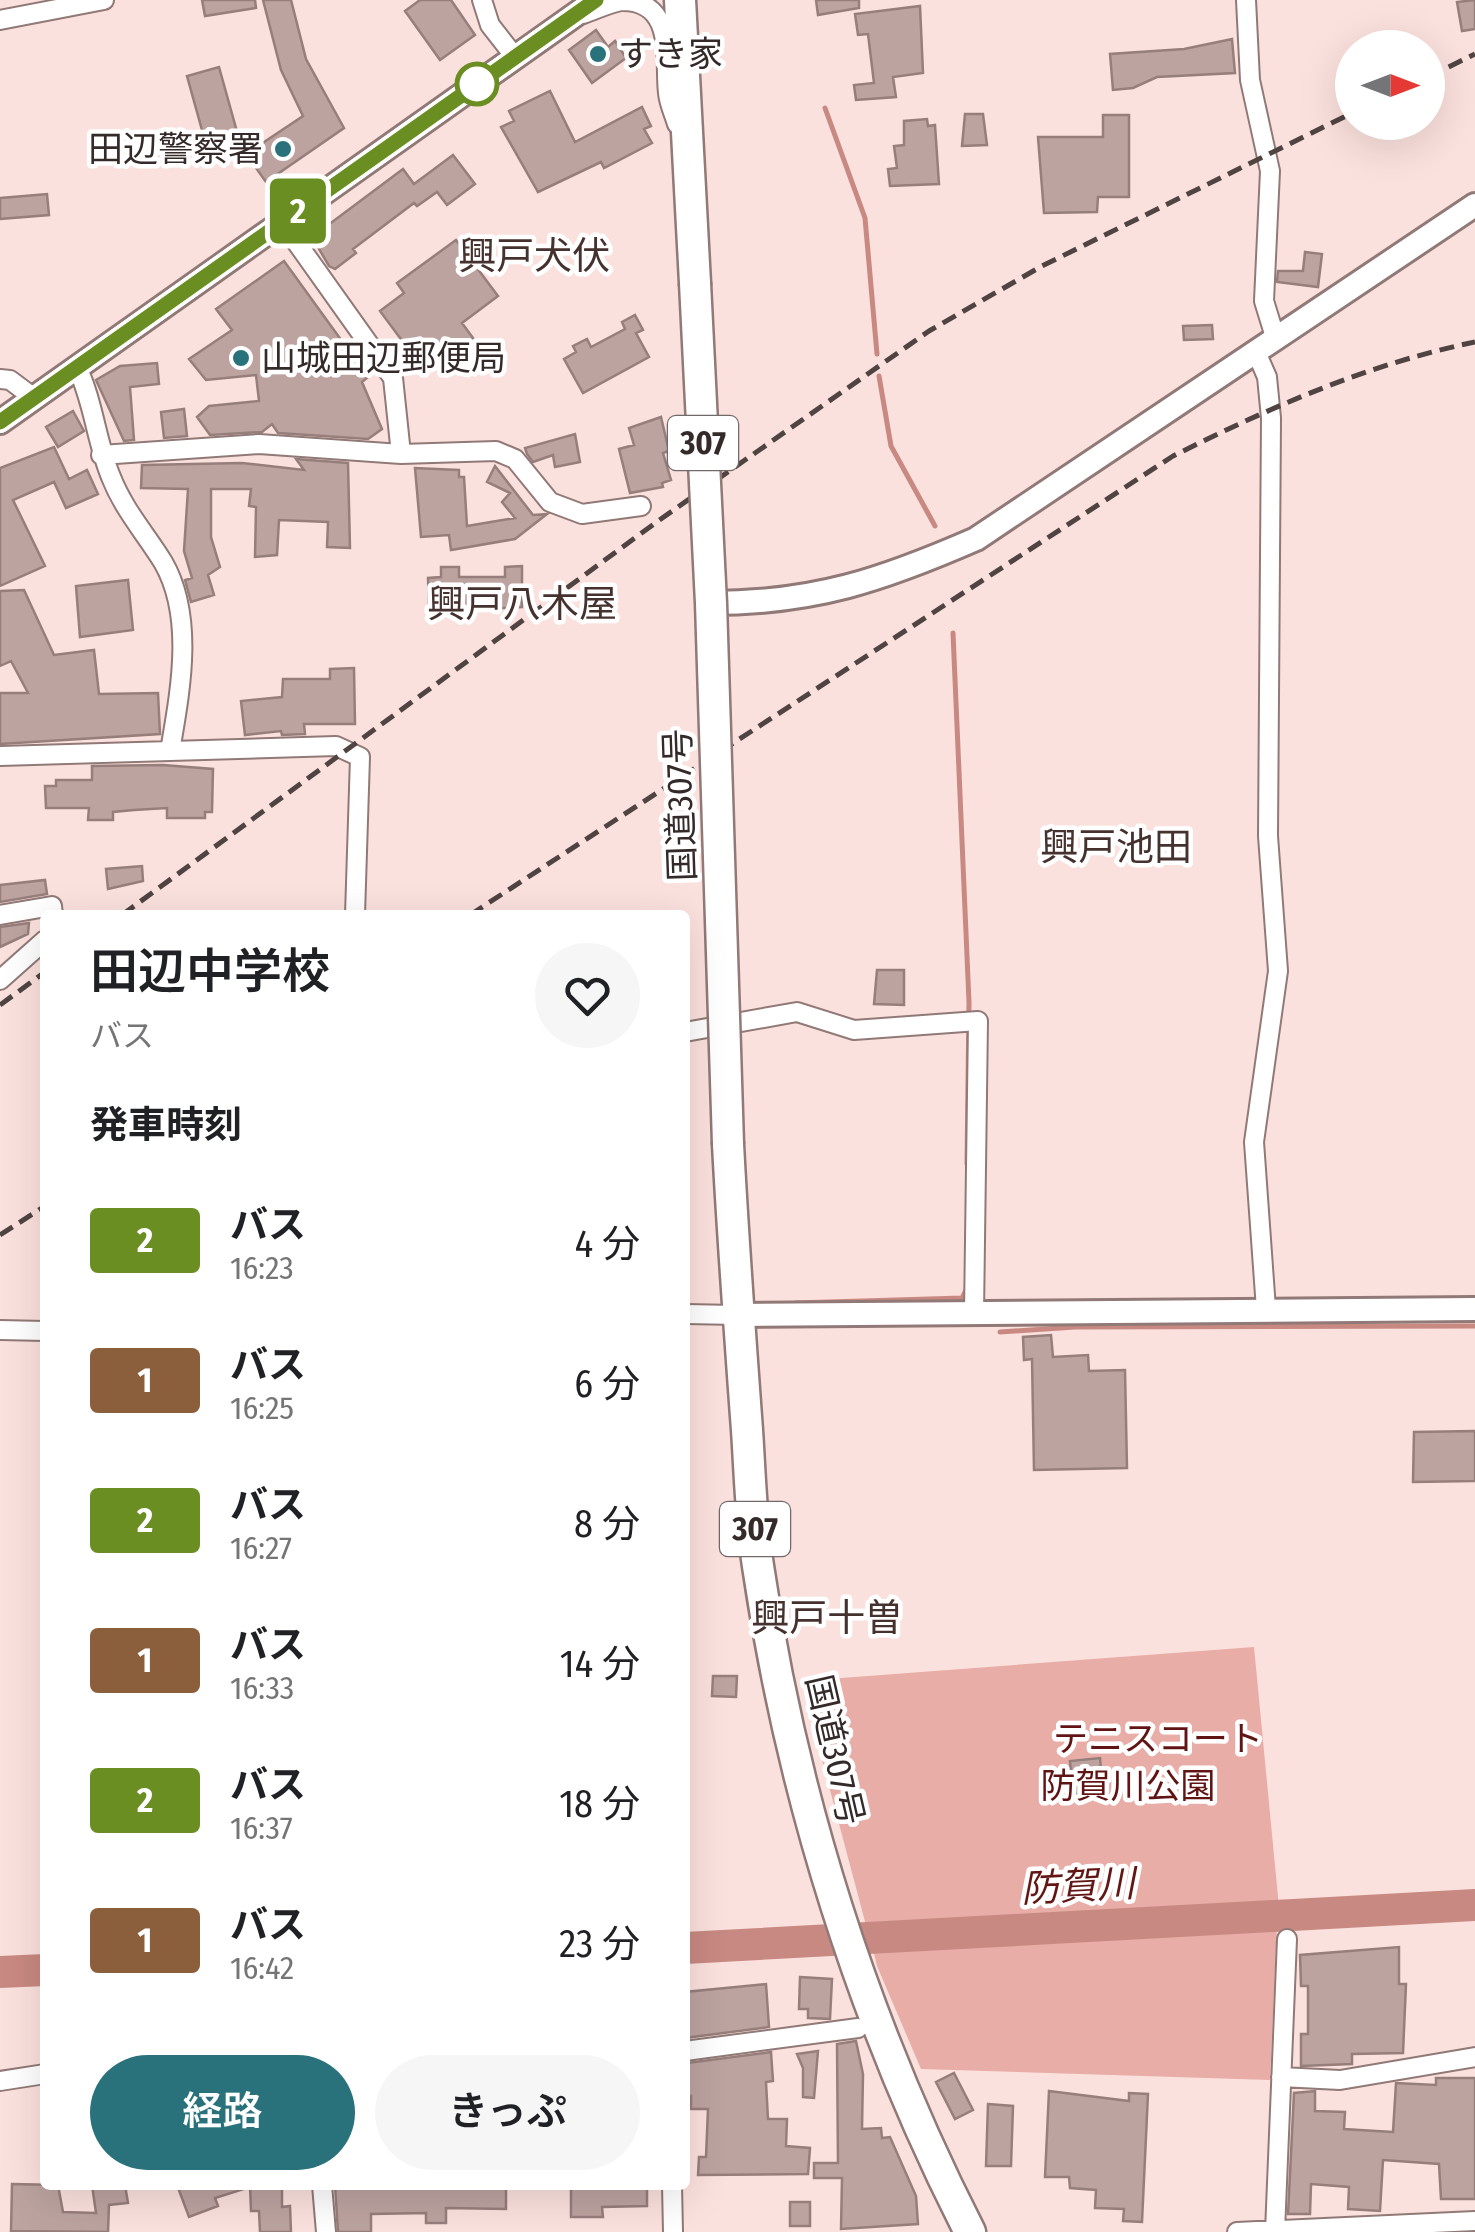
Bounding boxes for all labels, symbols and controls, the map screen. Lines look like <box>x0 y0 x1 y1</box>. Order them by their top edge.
north arrow <box>1335 30 1445 140</box>
map controls <box>1335 30 1445 140</box>
place label: すき家 <box>618 33 723 75</box>
marker: すき家 <box>587 43 609 65</box>
unlabelled marker <box>456 63 498 105</box>
place label: 田辺警察署 <box>88 128 263 170</box>
marker: 田辺警察署 <box>272 138 294 160</box>
line badge: 2 <box>266 178 330 244</box>
text: 2 <box>290 190 306 232</box>
district label: 興戸犬伏 <box>458 233 610 279</box>
place label: 山城田辺郵便局 <box>261 337 506 379</box>
marker: 山城田辺郵便局 <box>230 347 252 369</box>
road number: 307 <box>668 416 738 470</box>
district label: 興戸八木屋 <box>427 581 617 627</box>
street label: 国道307号 <box>656 728 704 882</box>
district label: 興戸池田 <box>1040 824 1192 870</box>
text: 田辺中学校 <box>90 943 330 1001</box>
button: heart <box>535 943 640 1048</box>
text: バス <box>90 1017 154 1055</box>
text: 発車時刻 <box>90 1102 242 1148</box>
text: バス <box>230 1202 306 1248</box>
text: 2 <box>137 1219 153 1261</box>
text: 4 分 <box>575 1221 640 1267</box>
text: 16:23 <box>230 1249 294 1287</box>
text: バス <box>230 1342 306 1388</box>
text: 1 <box>138 1359 152 1401</box>
text: 6 分 <box>574 1361 640 1407</box>
text: 16:25 <box>230 1389 294 1427</box>
text: バス <box>230 1482 306 1528</box>
text: 2 <box>137 1499 153 1541</box>
text: 8 分 <box>574 1501 640 1547</box>
road number: 307 <box>720 1502 790 1556</box>
text: 16:27 <box>230 1529 292 1567</box>
district label: 興戸十曽 <box>751 1595 903 1641</box>
text: バス <box>230 1622 306 1668</box>
text: 1 <box>138 1639 152 1681</box>
text: 14 分 <box>560 1641 640 1687</box>
text: 16:33 <box>230 1669 294 1707</box>
street label: 国道307号 <box>797 1671 873 1829</box>
park label: テニスコート <box>1053 1718 1263 1760</box>
text: バス <box>230 1762 306 1808</box>
park label: 防賀川公園 <box>1040 1765 1216 1807</box>
text: 2 <box>137 1779 153 1821</box>
text: 18 分 <box>559 1781 640 1827</box>
text: 16:37 <box>230 1809 293 1847</box>
water label: 防賀川 <box>1020 1860 1140 1912</box>
text: バス <box>230 1902 306 1948</box>
text: 1 <box>138 1919 152 1961</box>
text: 23 分 <box>559 1921 640 1967</box>
text: 16:42 <box>230 1949 294 1987</box>
button: 経路 <box>90 2055 355 2170</box>
button: きっぷ <box>375 2055 640 2170</box>

